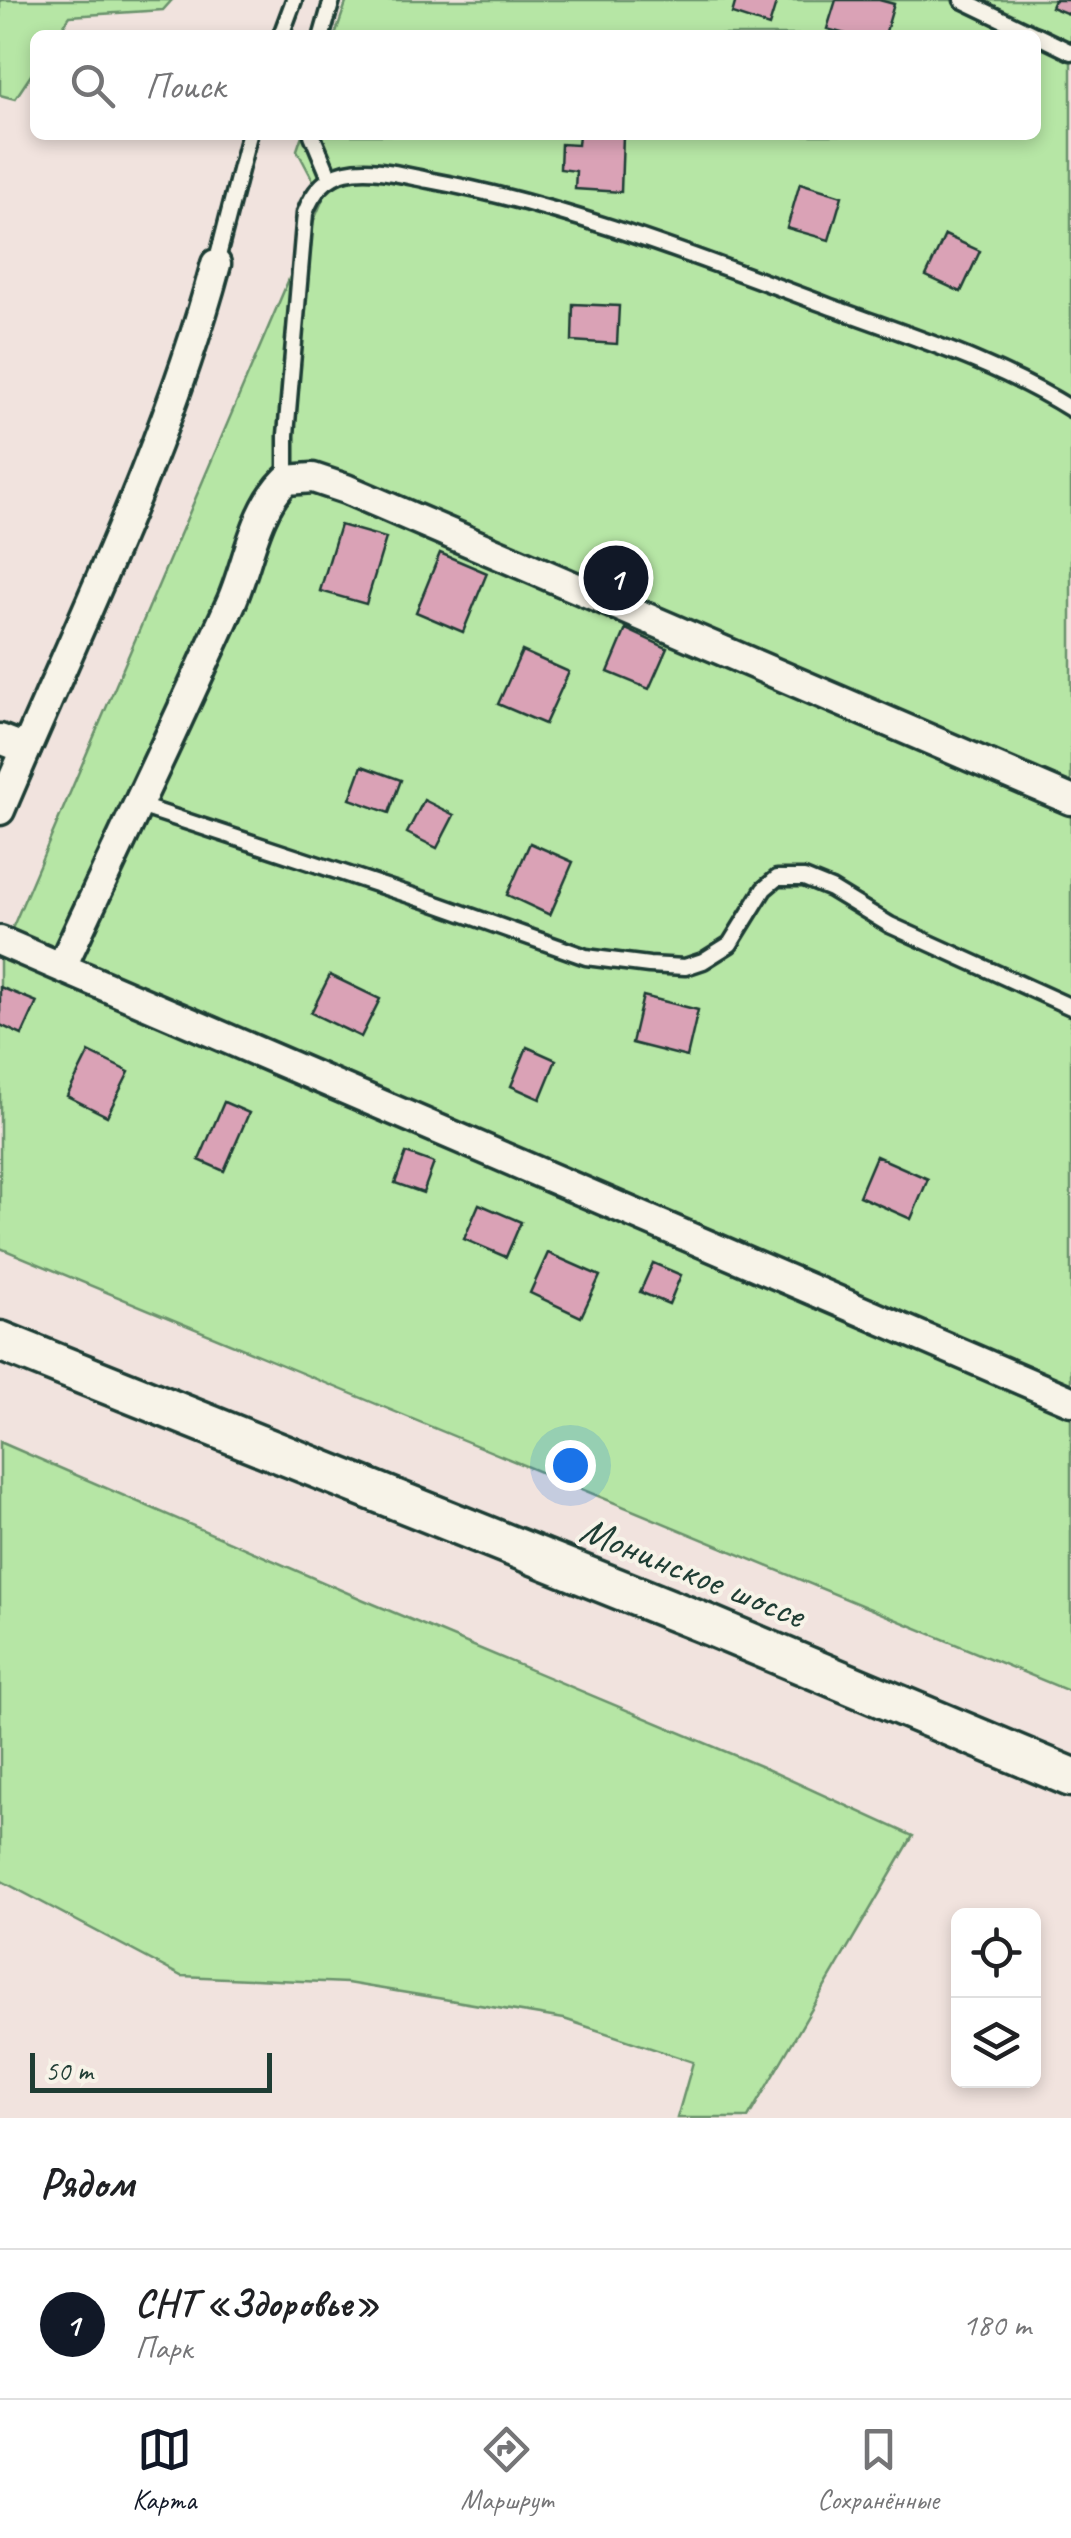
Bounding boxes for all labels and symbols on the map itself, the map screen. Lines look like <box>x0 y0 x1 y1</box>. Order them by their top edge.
pin: 1 <box>584 540 648 616</box>
your location <box>545 1440 596 1491</box>
street label: Монинское шоссе <box>573 1504 815 1641</box>
scale bar <box>30 2048 272 2092</box>

